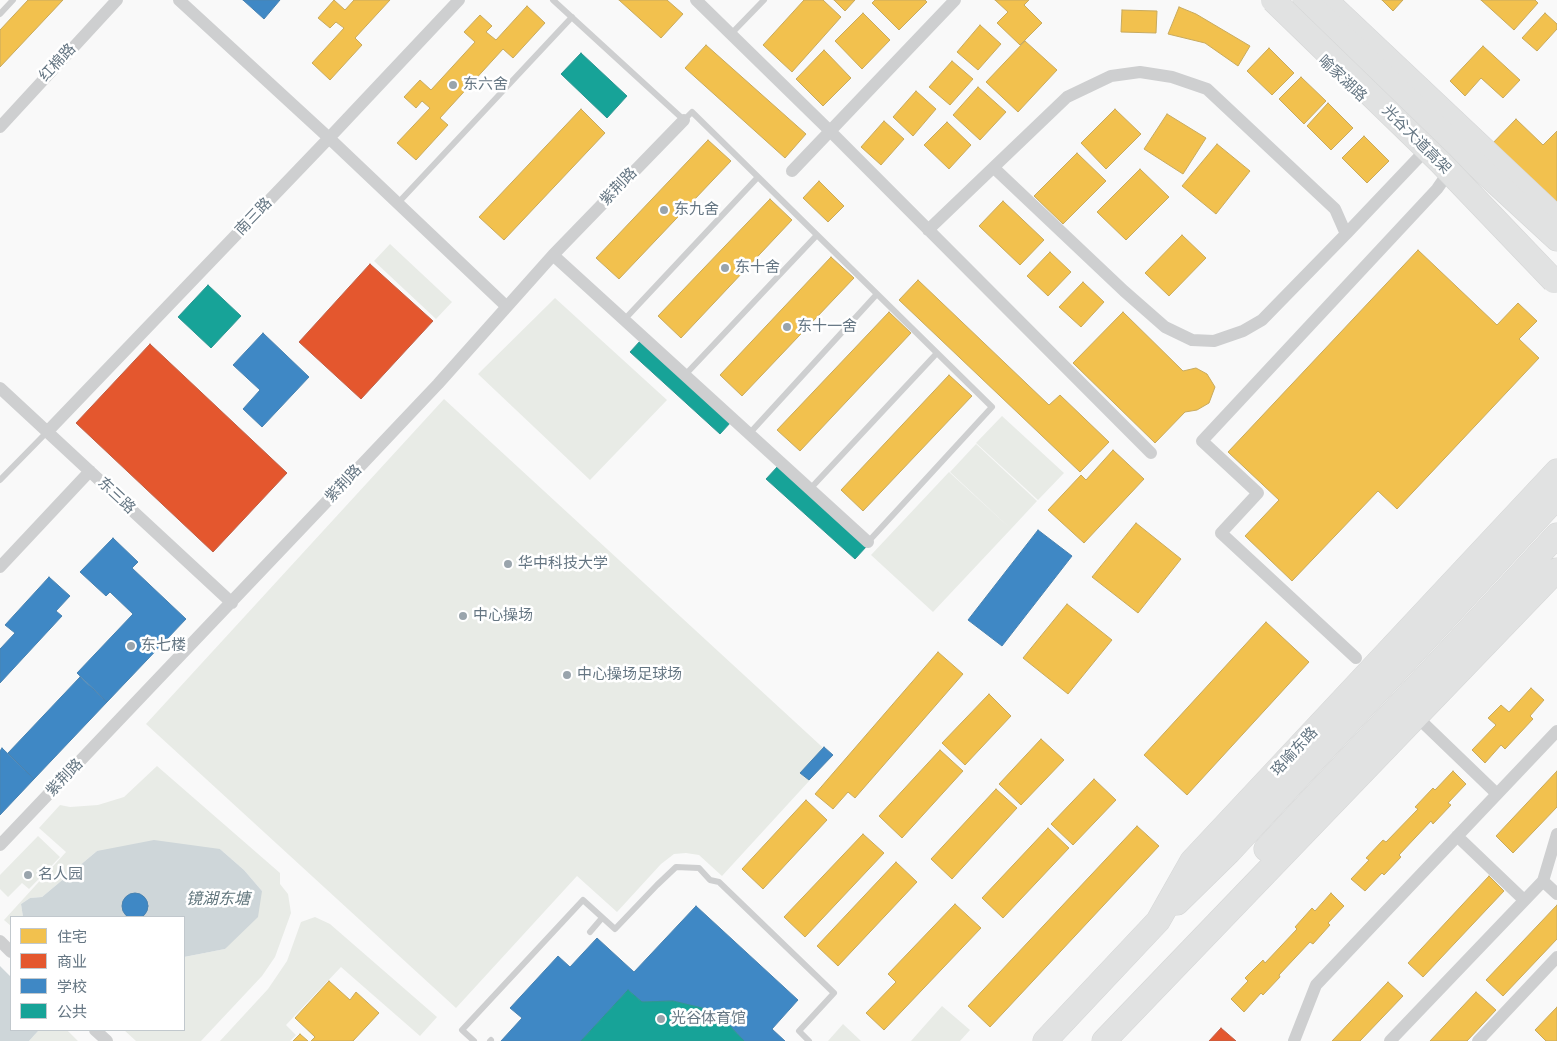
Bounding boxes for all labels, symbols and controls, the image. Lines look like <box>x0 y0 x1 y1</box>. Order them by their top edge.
street label: 红棉路 <box>36 40 80 86</box>
street label: 喻家湖路 <box>1314 52 1370 106</box>
place label: 东六舍 <box>463 76 508 94</box>
marker: 东六舍 <box>447 79 459 91</box>
street label: 光谷大道高架 <box>1378 102 1454 178</box>
street label: 紫荆路 <box>597 165 641 209</box>
street label: 南三路 <box>232 195 276 239</box>
place label: 东九舍 <box>674 201 719 219</box>
marker: 东九舍 <box>658 204 670 216</box>
place label: 东十舍 <box>735 259 780 277</box>
marker: 东十舍 <box>719 262 731 274</box>
place label: 东十一舍 <box>797 318 857 336</box>
marker: 东十一舍 <box>781 321 793 333</box>
street label: 紫荆路 <box>322 461 366 507</box>
street label: 东三路 <box>93 474 139 518</box>
place label: 华中科技大学 <box>518 555 608 573</box>
marker: 华中科技大学 <box>502 558 514 570</box>
place label: 中心操场 <box>473 607 533 625</box>
marker: 中心操场 <box>457 610 469 622</box>
place label: 东七楼 <box>141 637 186 655</box>
marker: 东七楼 <box>125 640 137 652</box>
place label: 中心操场足球场 <box>577 666 682 684</box>
marker: 中心操场足球场 <box>561 669 573 681</box>
street label: 珞喻东路 <box>1268 724 1322 780</box>
street label: 紫荆路 <box>43 756 87 800</box>
place label: 名人园 <box>38 866 83 884</box>
marker: 名人园 <box>22 869 34 881</box>
water label: 镜湖东塘 <box>186 890 250 910</box>
legend <box>10 916 185 1031</box>
text: 住宅 <box>57 928 87 946</box>
text: 商业 <box>57 953 87 971</box>
text: 学校 <box>57 978 87 996</box>
text: 公共 <box>57 1003 87 1021</box>
place label: 光谷体育馆 <box>671 1010 746 1028</box>
marker: 光谷体育馆 <box>655 1013 667 1025</box>

